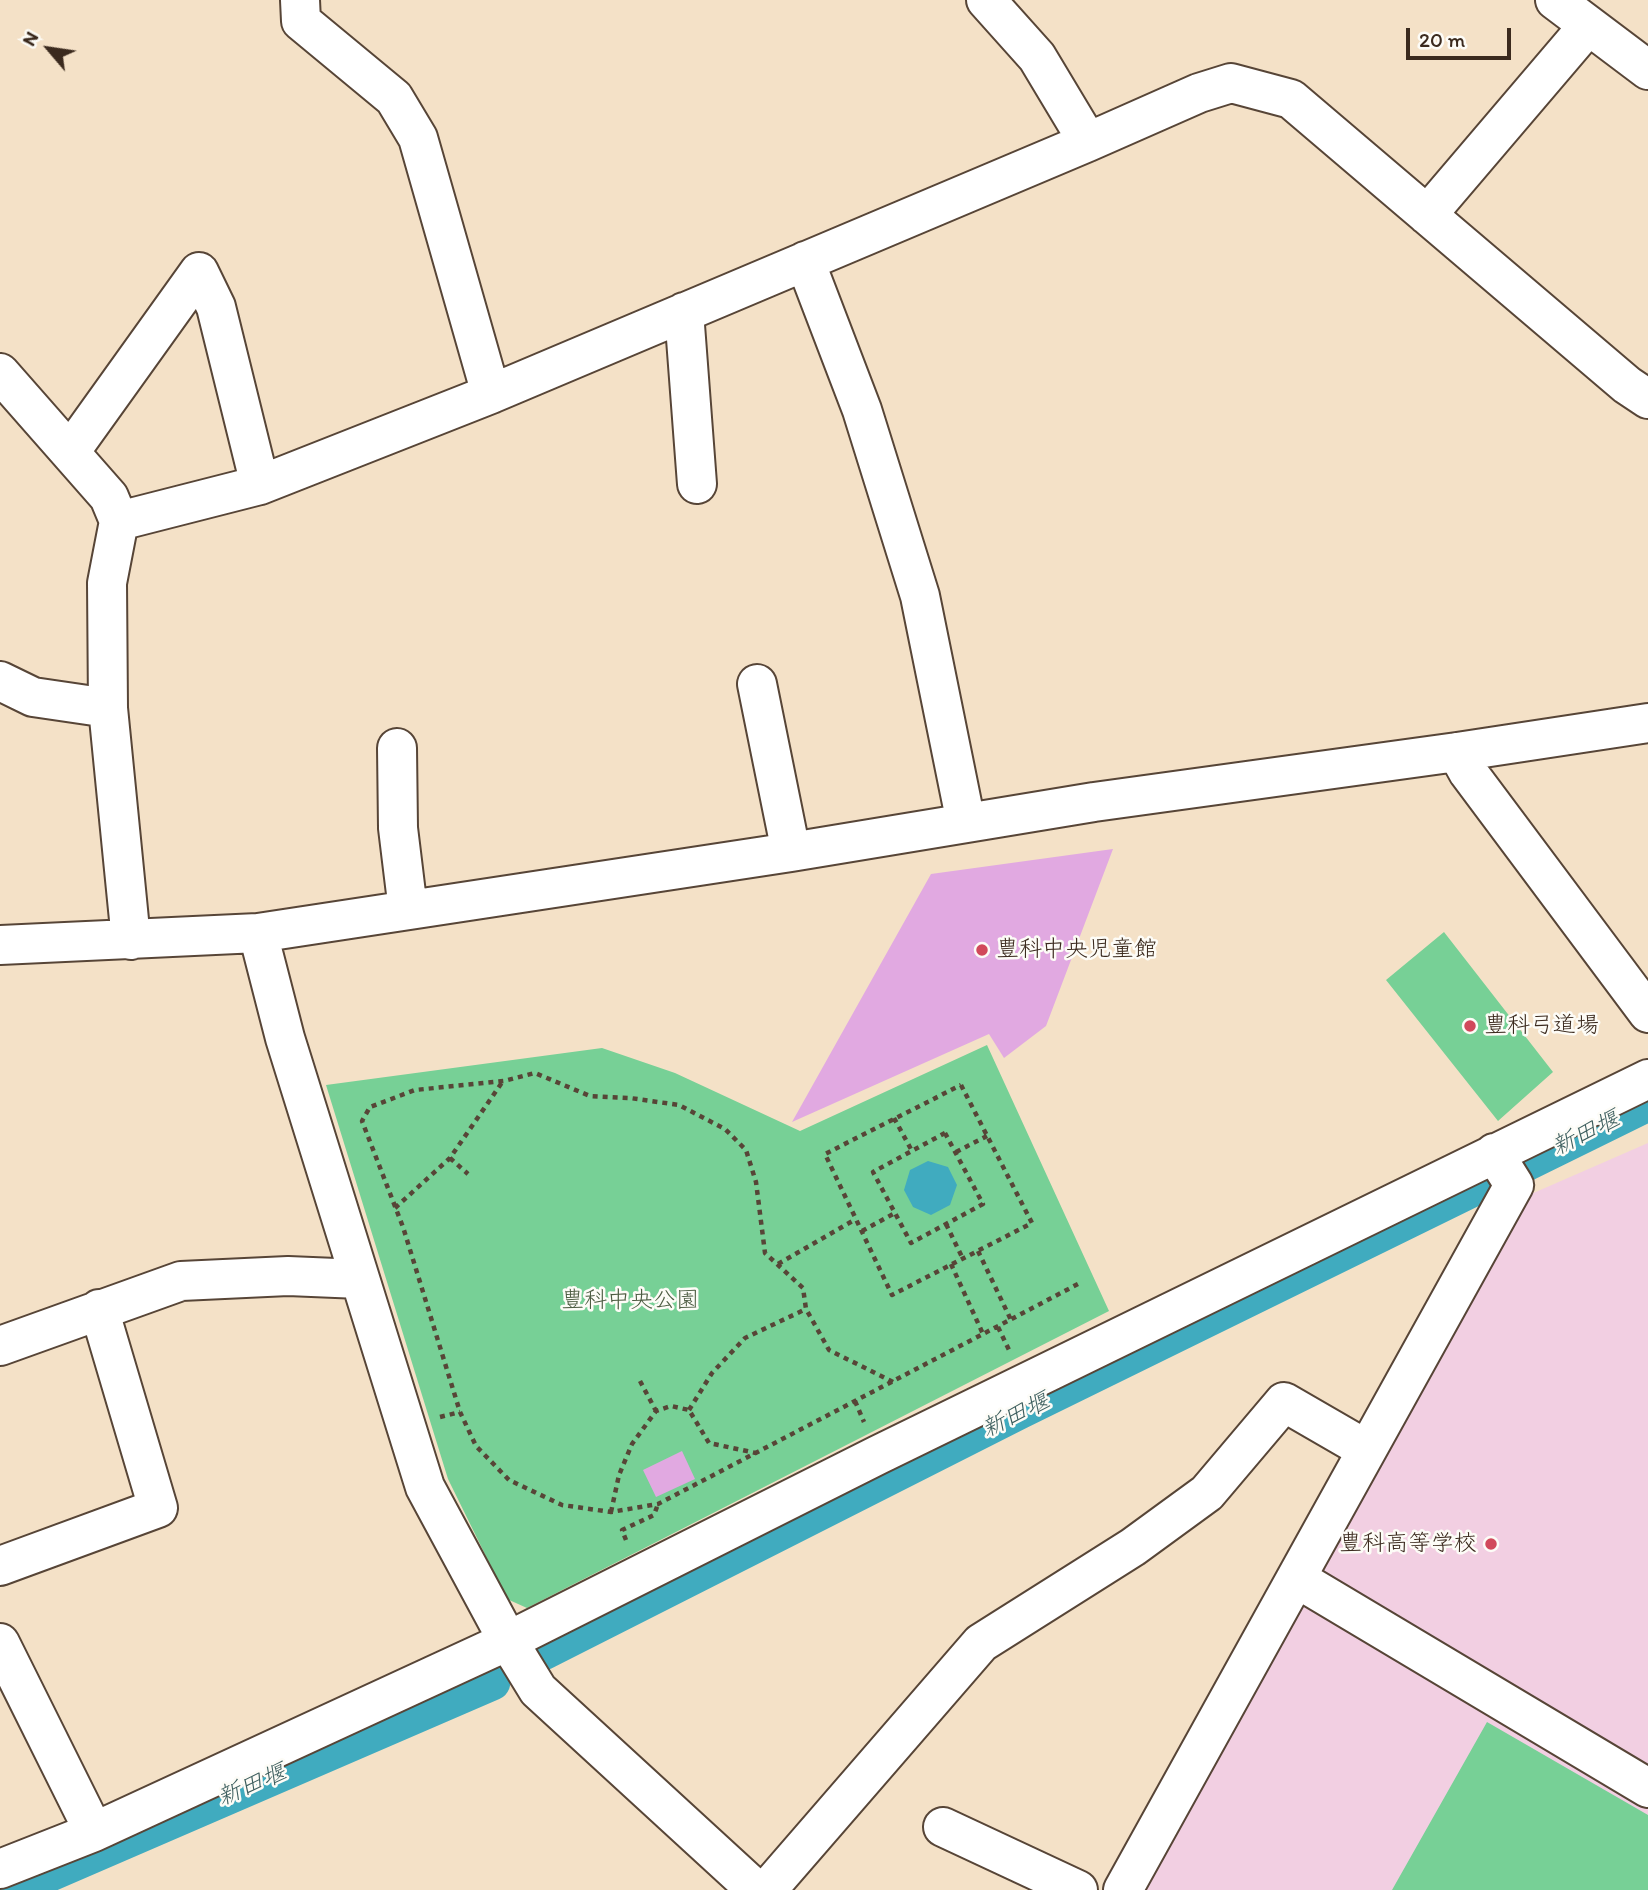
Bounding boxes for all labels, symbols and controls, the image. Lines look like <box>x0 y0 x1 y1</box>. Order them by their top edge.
north arrow <box>14 14 84 84</box>
scale bar <box>1410 14 1515 58</box>
text: N <box>17 27 43 50</box>
text: 20 m <box>1419 27 1465 52</box>
place label: 豊科中央児童館 <box>996 936 1157 964</box>
marker: 豊科中央児童館 <box>974 942 990 958</box>
place label: 豊科弓道場 <box>1484 1012 1599 1040</box>
marker: 豊科弓道場 <box>1462 1018 1478 1034</box>
water label: 新田堰 <box>1547 1105 1625 1163</box>
park label: 豊科中央公園 <box>561 1287 699 1315</box>
water label: 新田堰 <box>977 1387 1055 1445</box>
place label: 豊科高等学校 <box>1339 1530 1477 1558</box>
marker: 豊科高等学校 <box>1483 1536 1499 1552</box>
water label: 新田堰 <box>213 1759 291 1813</box>

